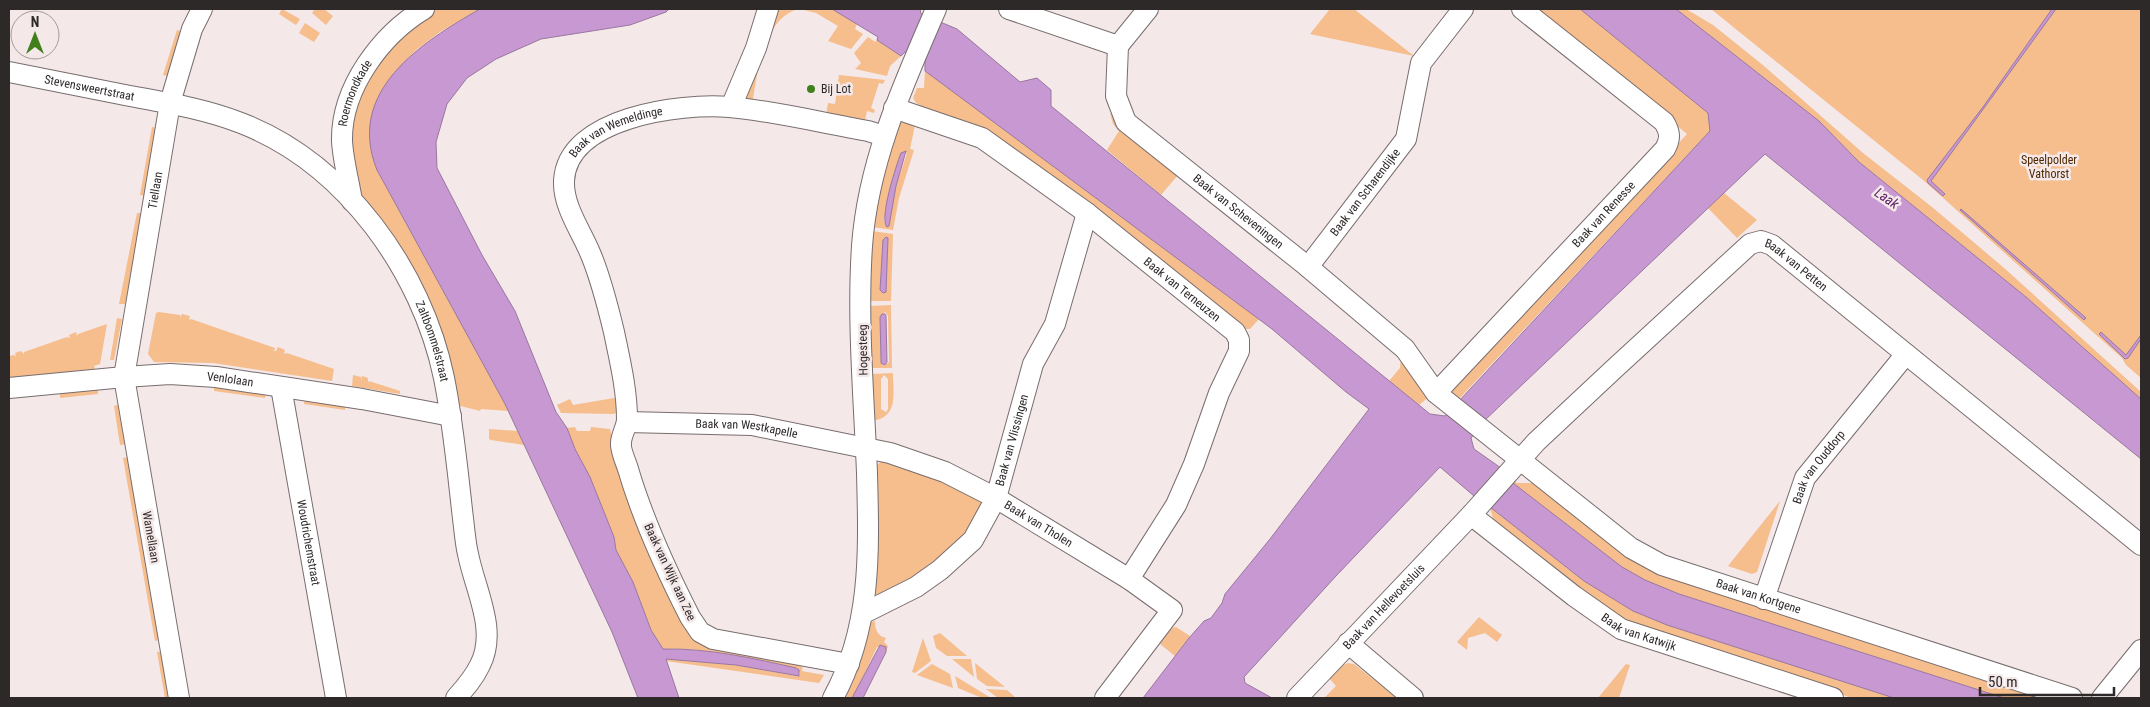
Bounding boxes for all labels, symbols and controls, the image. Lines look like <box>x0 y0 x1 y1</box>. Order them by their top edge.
north arrow <box>10 10 60 60</box>
text: N <box>31 14 39 30</box>
street label: Roermondkade <box>336 57 375 128</box>
street label: Stevensweertstraat <box>43 72 136 104</box>
place label: Bij Lot <box>821 82 851 96</box>
marker: Bij Lot <box>805 83 817 95</box>
street label: Baak van Wemeldinge <box>566 104 664 160</box>
street label: Baak van Scharendijke <box>1327 146 1403 239</box>
park label: Speelpolder Vathorst <box>2021 153 2077 181</box>
street label: Tiellaan <box>145 170 165 210</box>
street label: Baak van Scheveningen <box>1190 171 1286 252</box>
street label: Baak van Renesse <box>1569 178 1638 250</box>
water label: Laak <box>1872 184 1903 212</box>
street label: Baak van Petten <box>1763 236 1830 294</box>
street label: Baak van Terneuzen <box>1141 254 1223 325</box>
street label: Zaltbommelstraat <box>412 298 452 383</box>
street label: Hogesteeg <box>856 324 870 376</box>
street label: Venlolaan <box>206 369 254 390</box>
street label: Baak van Vlissingen <box>993 392 1031 488</box>
street label: Baak van Westkapelle <box>695 417 799 441</box>
street label: Baak van Ouddorp <box>1790 428 1848 506</box>
street label: Baak van Tholen <box>1002 498 1075 550</box>
street label: Woudrichemstraat <box>294 499 323 587</box>
street label: Wamellaan <box>140 510 162 564</box>
street label: Baak van Wijk aan Zee <box>641 521 699 623</box>
street label: Baak van Hellevoetsluis <box>1340 561 1428 652</box>
street label: Baak van Kortgene <box>1714 576 1803 617</box>
street label: Baak van Katwijk <box>1599 610 1679 654</box>
scale bar <box>1980 664 2114 696</box>
text: 50 m <box>1988 673 2018 691</box>

